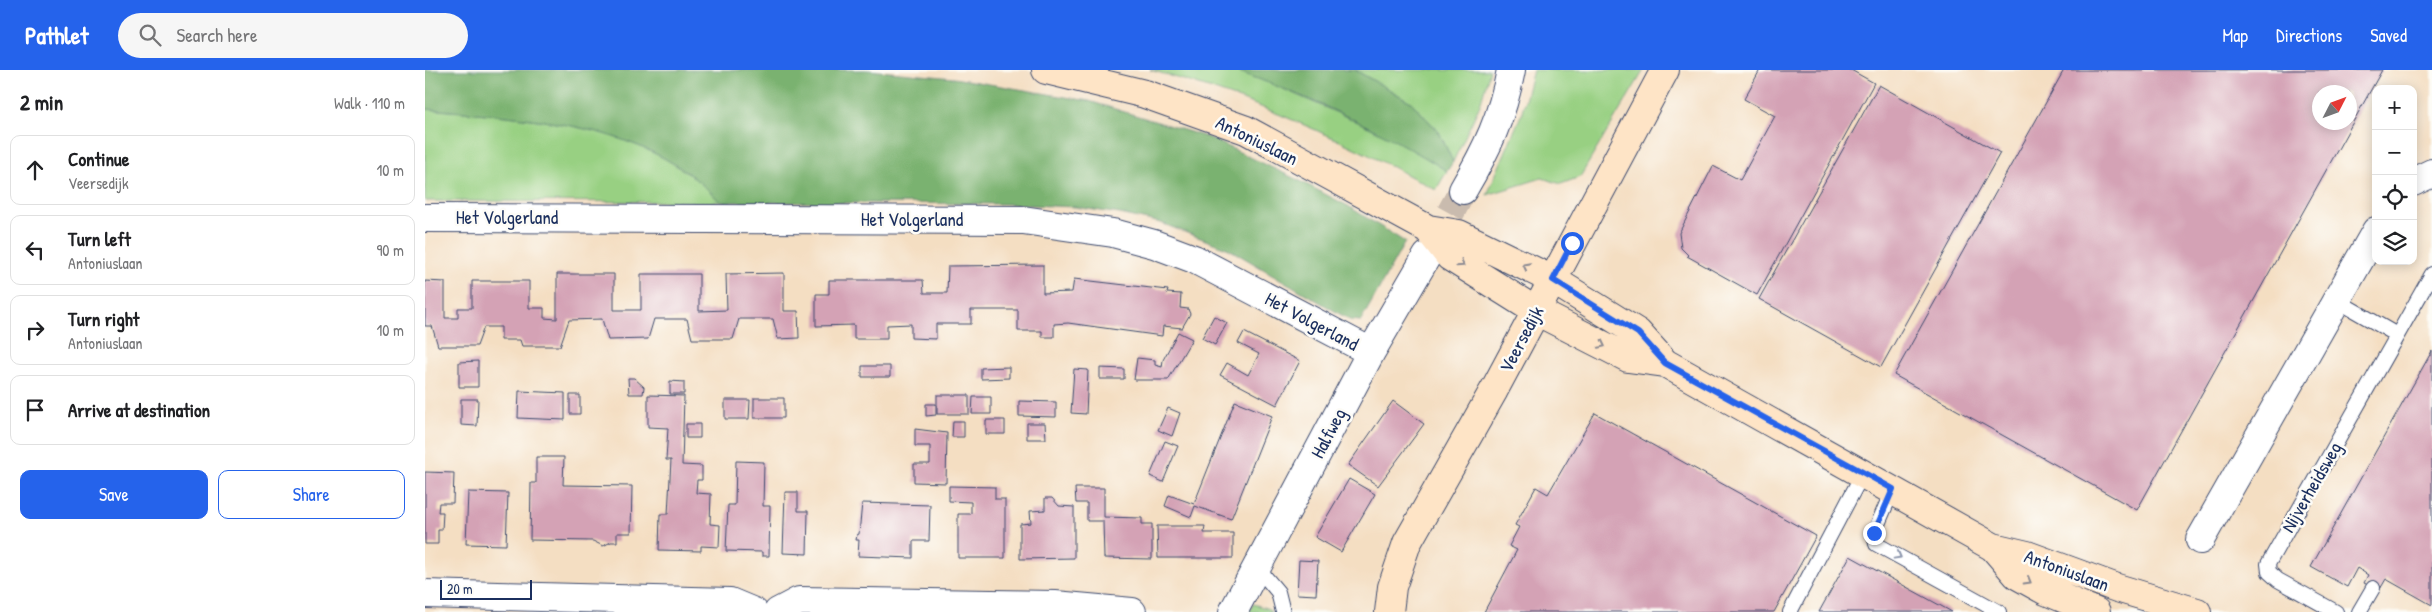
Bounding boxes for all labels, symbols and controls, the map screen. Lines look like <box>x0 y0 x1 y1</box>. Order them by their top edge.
search box <box>118 13 468 58</box>
text: Pathlet <box>25 19 88 51</box>
icon: search <box>136 21 164 49</box>
text: Search here <box>176 22 258 48</box>
text: Map <box>2223 23 2248 48</box>
text: Directions <box>2276 23 2342 48</box>
text: Saved <box>2370 23 2407 48</box>
north arrow <box>2312 85 2357 130</box>
map controls <box>2372 85 2417 265</box>
button: + <box>2372 85 2417 130</box>
text: 2 min <box>20 88 63 117</box>
text: Walk · 110 m <box>334 92 405 114</box>
street label: Antoniuslaan <box>1212 109 1302 171</box>
button: − <box>2372 130 2417 175</box>
text: Continue <box>68 146 129 172</box>
icon: ahead <box>21 156 49 184</box>
text: 10 m <box>376 159 404 181</box>
text: Veersedijk <box>68 172 129 194</box>
button: locate <box>2372 175 2417 220</box>
street label: Het Volgerland <box>456 204 559 230</box>
street label: Het Volgerland <box>861 206 964 232</box>
button: layers <box>2372 220 2417 265</box>
text: Turn left <box>68 226 131 252</box>
route start <box>1561 232 1584 255</box>
icon: left <box>21 236 49 264</box>
text: 90 m <box>376 239 404 261</box>
text: Antoniuslaan <box>68 252 142 274</box>
one-way arrow <box>1455 258 1465 267</box>
one-way arrow <box>1522 262 1531 272</box>
street label: Het Volgerland <box>1261 285 1364 357</box>
street label: Veersedijk <box>1493 301 1549 377</box>
text: Turn right <box>68 306 139 332</box>
icon: right <box>21 316 49 344</box>
text: 10 m <box>376 319 404 341</box>
text: Antoniuslaan <box>68 332 142 354</box>
one-way arrow <box>1597 339 1606 349</box>
icon: arrive <box>21 396 49 424</box>
text: Arrive at destination <box>68 397 210 423</box>
street label: Halfweg <box>1304 403 1352 463</box>
street label: Nijverheidsweg <box>2275 437 2347 537</box>
button: Save <box>20 470 208 519</box>
button: Share <box>218 470 405 519</box>
route end <box>1863 522 1886 545</box>
street label: Antoniuslaan <box>2021 543 2113 597</box>
one-way arrow <box>1893 550 1902 560</box>
one-way arrow <box>2022 574 2031 584</box>
scale bar <box>440 577 533 600</box>
text: 20 m <box>447 579 473 598</box>

